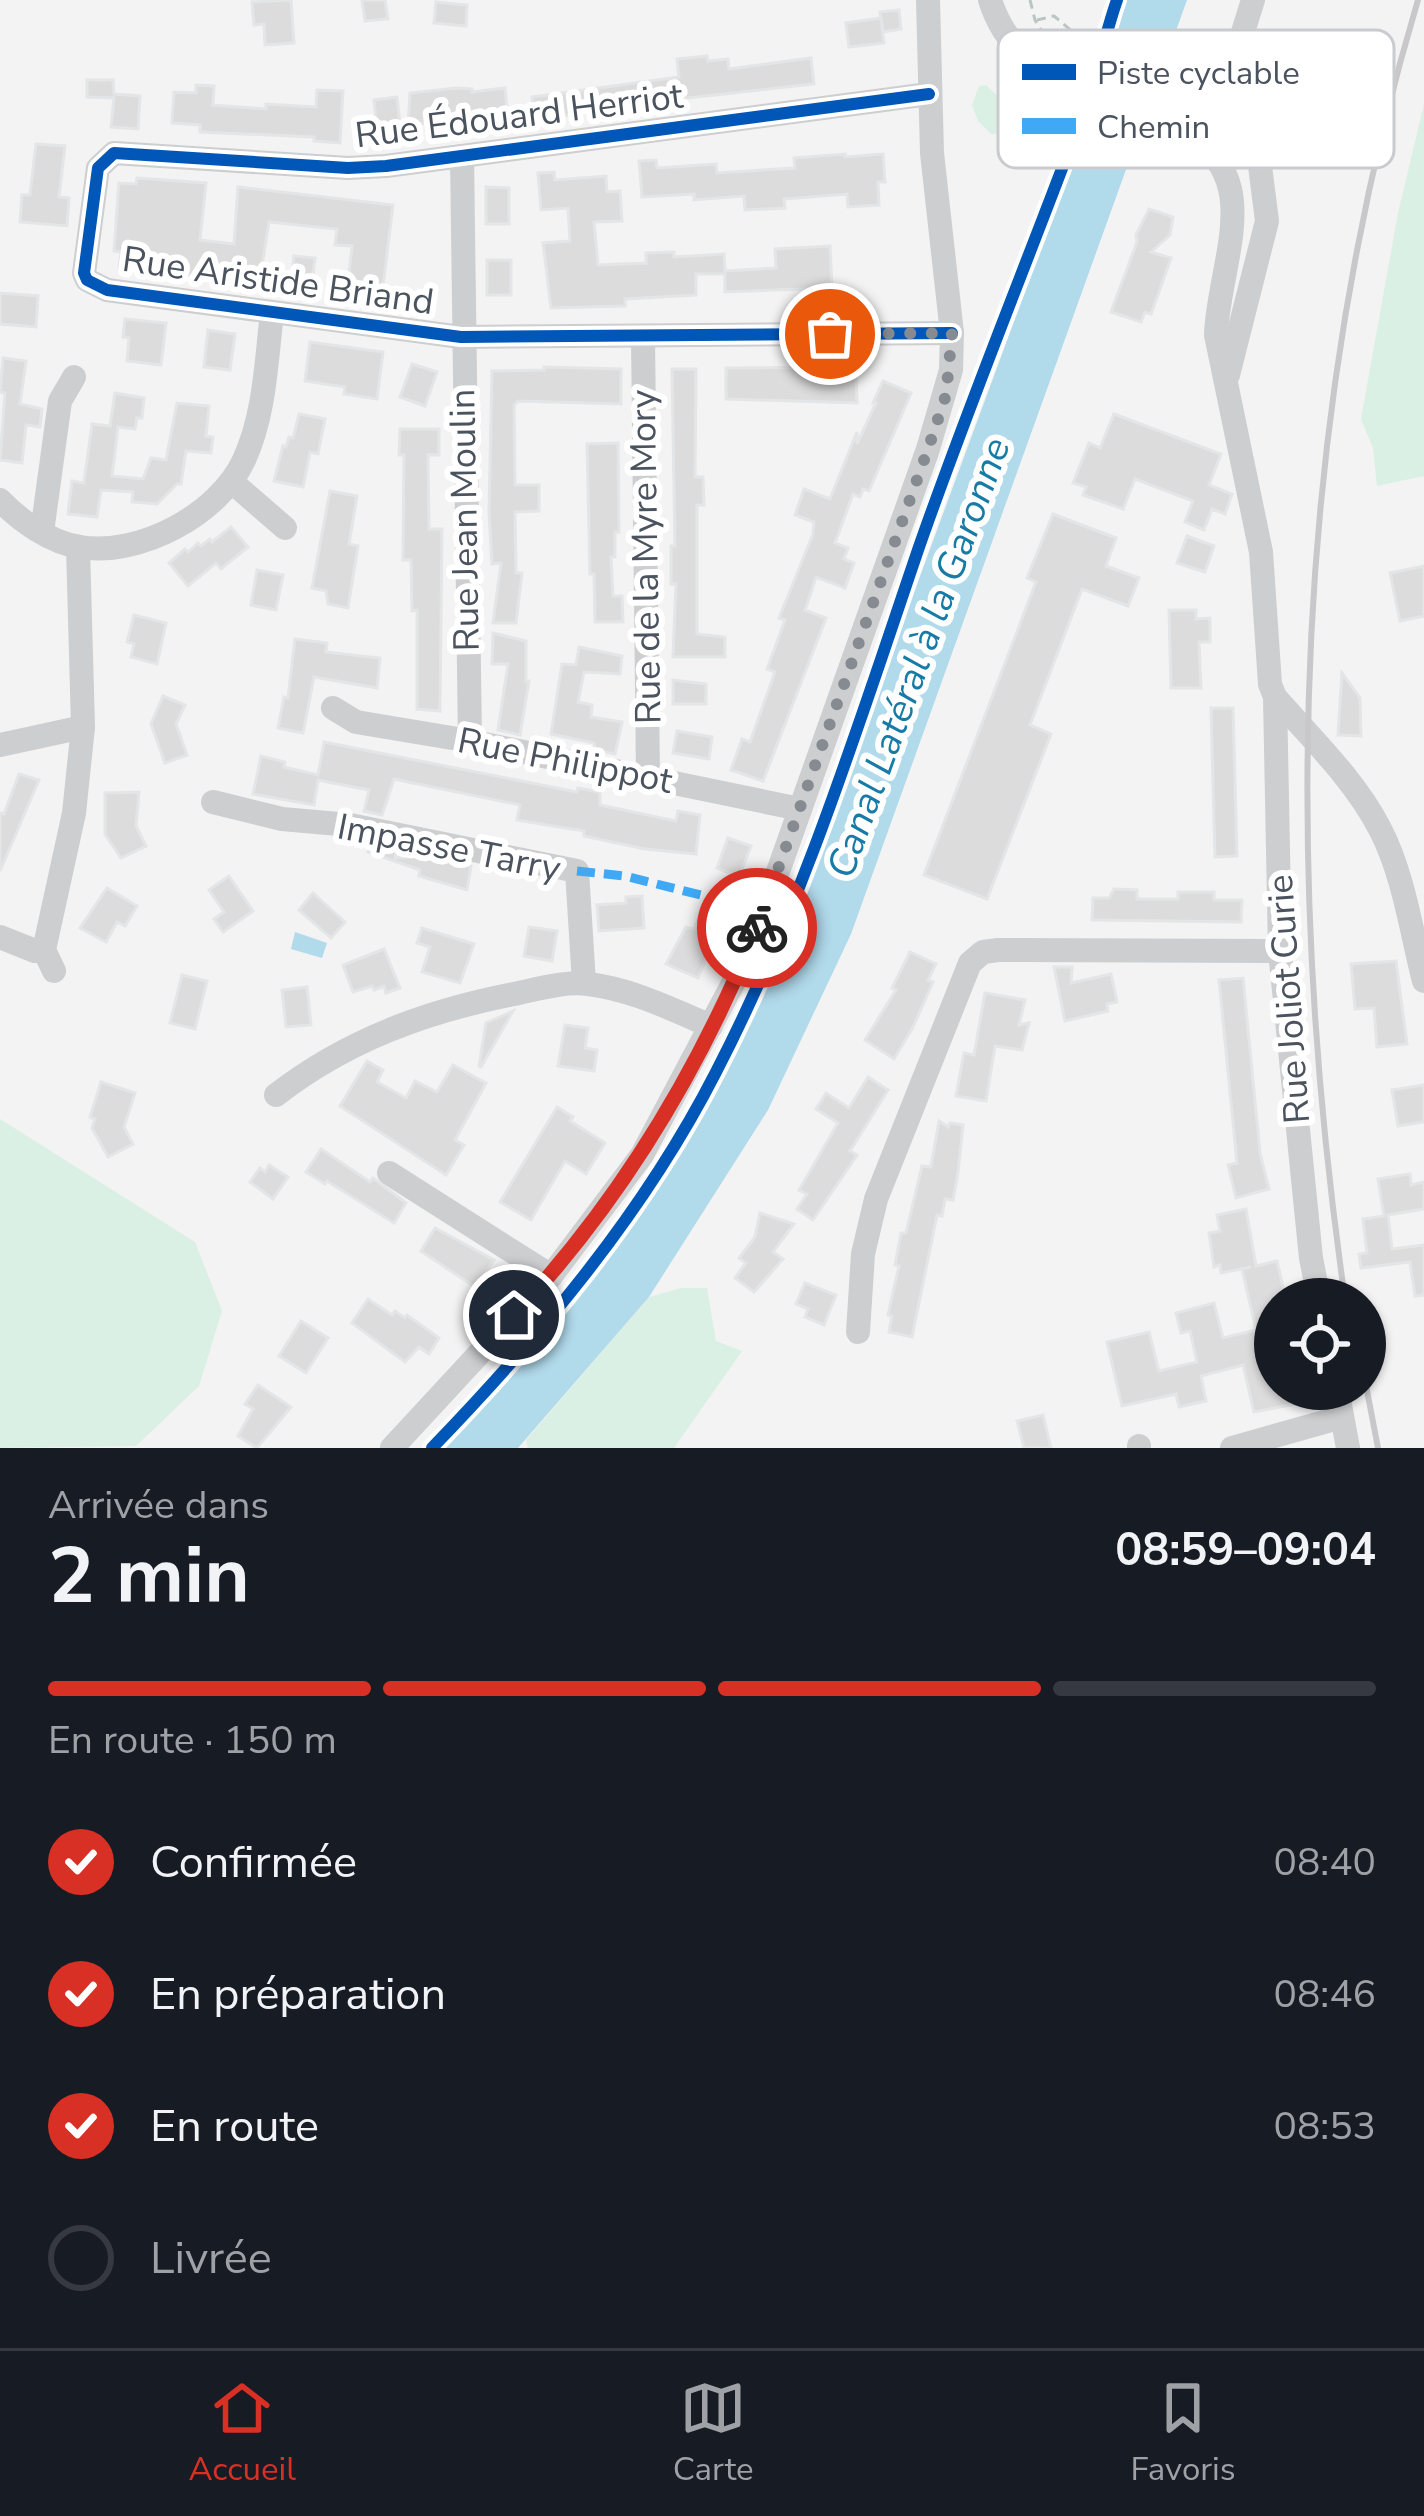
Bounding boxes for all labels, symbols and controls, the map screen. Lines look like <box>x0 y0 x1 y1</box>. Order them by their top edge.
legend <box>998 30 1394 168</box>
text: Piste cyclable <box>1097 51 1300 96</box>
street label: Rue Édouard Herriot <box>352 72 686 160</box>
text: Chemin <box>1097 105 1210 150</box>
street label: Rue Aristide Briand <box>119 235 437 327</box>
pin <box>779 283 881 385</box>
icon: bag <box>797 301 863 367</box>
street label: Rue Jean Moulin <box>438 388 492 652</box>
street label: Rue de la Myre Mory <box>619 389 673 725</box>
water label: Canal Latéral à la Garonne <box>815 430 1023 886</box>
street label: Rue Philippot <box>453 716 677 806</box>
street label: Impasse Tarry <box>333 802 565 894</box>
courier <box>697 868 817 988</box>
street label: Rue Joliot Curie <box>1256 873 1322 1125</box>
icon: bike <box>724 895 790 961</box>
pin <box>463 1264 565 1366</box>
map controls <box>1254 1278 1386 1410</box>
button: locate <box>1254 1278 1386 1410</box>
icon: home <box>481 1282 547 1348</box>
text: Arrivée dans <box>48 1479 269 1532</box>
text: 08:59–09:04 <box>1115 1520 1376 1581</box>
text: 2 min <box>48 1523 250 1630</box>
text: En route · 150 m <box>48 1714 337 1767</box>
icon: check <box>48 1829 114 1895</box>
text: Confirmée <box>150 1832 357 1893</box>
text: 08:40 <box>1274 1836 1376 1889</box>
icon: check <box>48 1961 114 2027</box>
text: En préparation <box>150 1964 446 2025</box>
text: 08:46 <box>1274 1968 1376 2021</box>
icon: check <box>48 2093 114 2159</box>
text: En route <box>150 2096 319 2157</box>
text: 08:53 <box>1274 2100 1376 2153</box>
text: Livrée <box>150 2228 272 2289</box>
tab: Accueil <box>188 2375 296 2492</box>
tab: Carte <box>673 2375 754 2492</box>
tab: Favoris <box>1130 2375 1236 2492</box>

